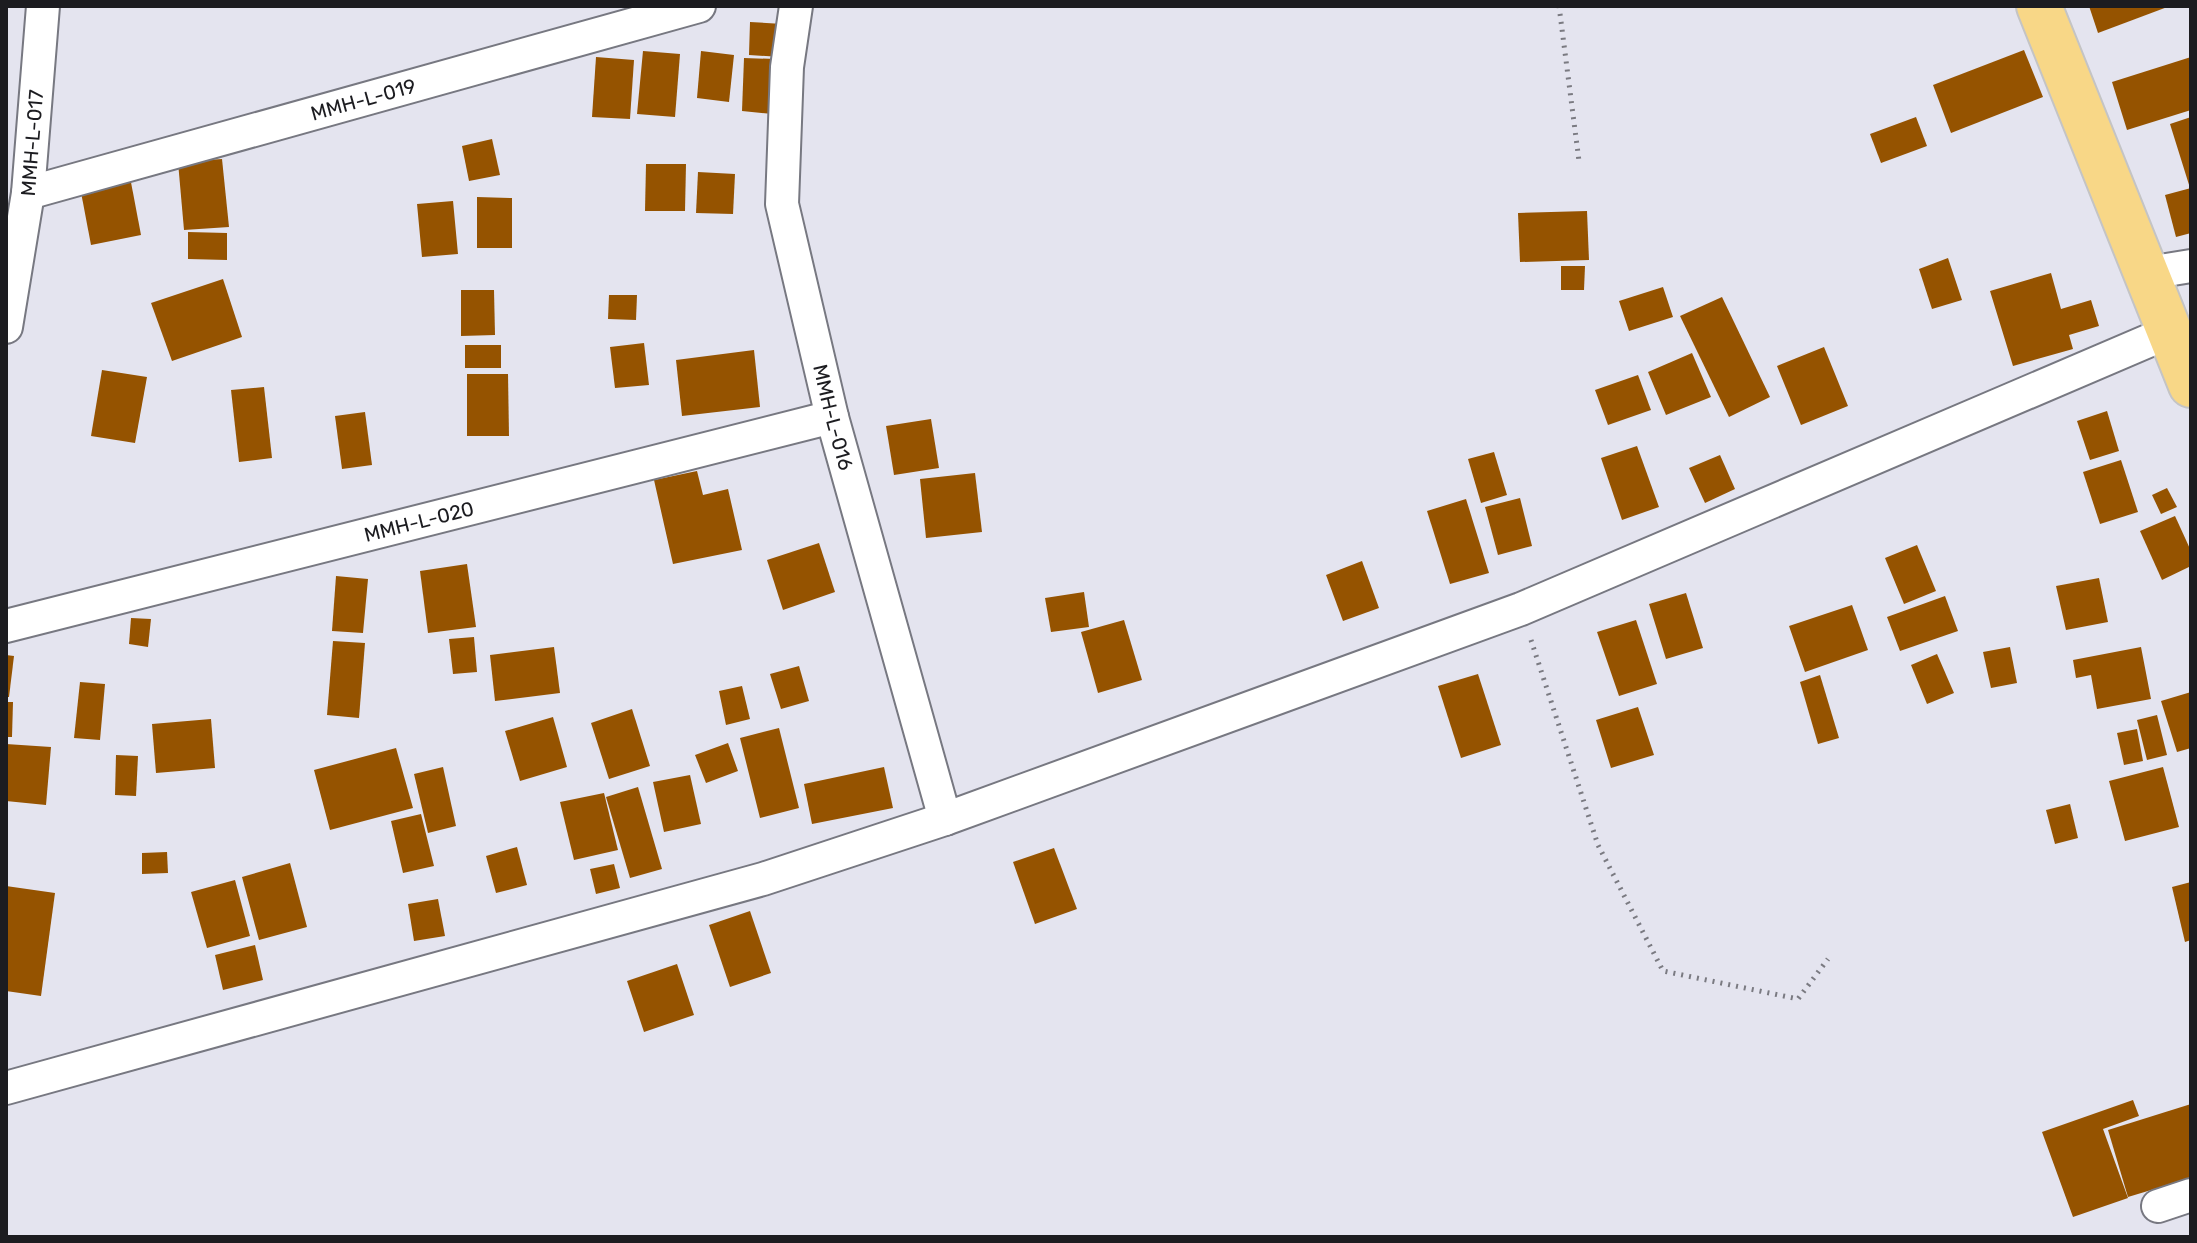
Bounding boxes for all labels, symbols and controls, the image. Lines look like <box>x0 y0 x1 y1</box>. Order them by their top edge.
street label: MMH-L-019 <box>308 73 419 126</box>
street label: MMH-L-017 <box>16 89 48 197</box>
street label: MMH-L-016 <box>808 362 858 473</box>
street label: MMH-L-020 <box>362 496 476 547</box>

